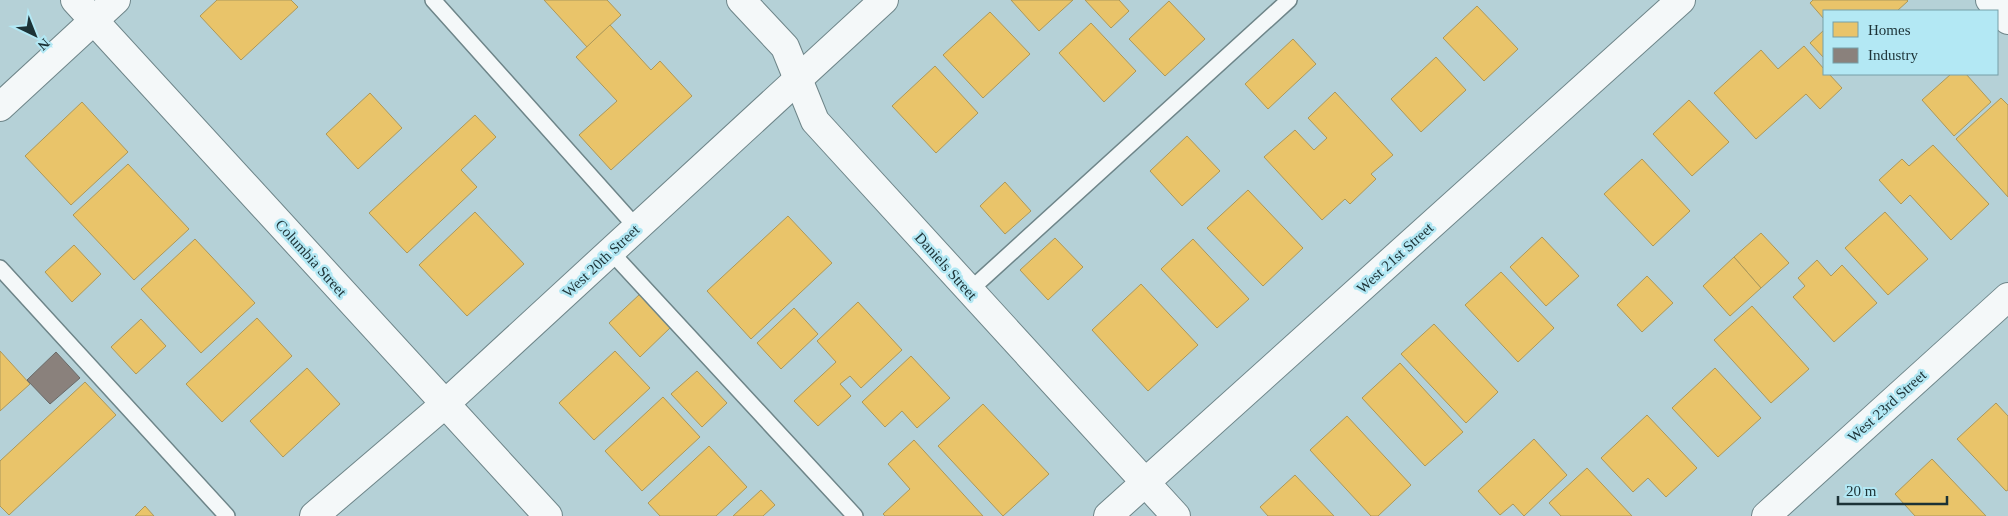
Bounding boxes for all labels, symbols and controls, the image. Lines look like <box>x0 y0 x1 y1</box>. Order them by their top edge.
north arrow <box>10 10 60 60</box>
legend <box>1823 10 1998 75</box>
text: Homes <box>1868 22 1911 38</box>
text: N <box>35 35 52 53</box>
text: Industry <box>1868 47 1918 63</box>
street label: Columbia Street <box>272 216 350 300</box>
street label: West 21st Street <box>1354 219 1437 296</box>
street label: West 20th Street <box>559 221 643 301</box>
street label: Daniels Street <box>912 229 981 303</box>
street label: West 23rd Street <box>1845 366 1930 445</box>
scale bar <box>1838 474 1947 506</box>
text: 20 m <box>1846 483 1877 499</box>

